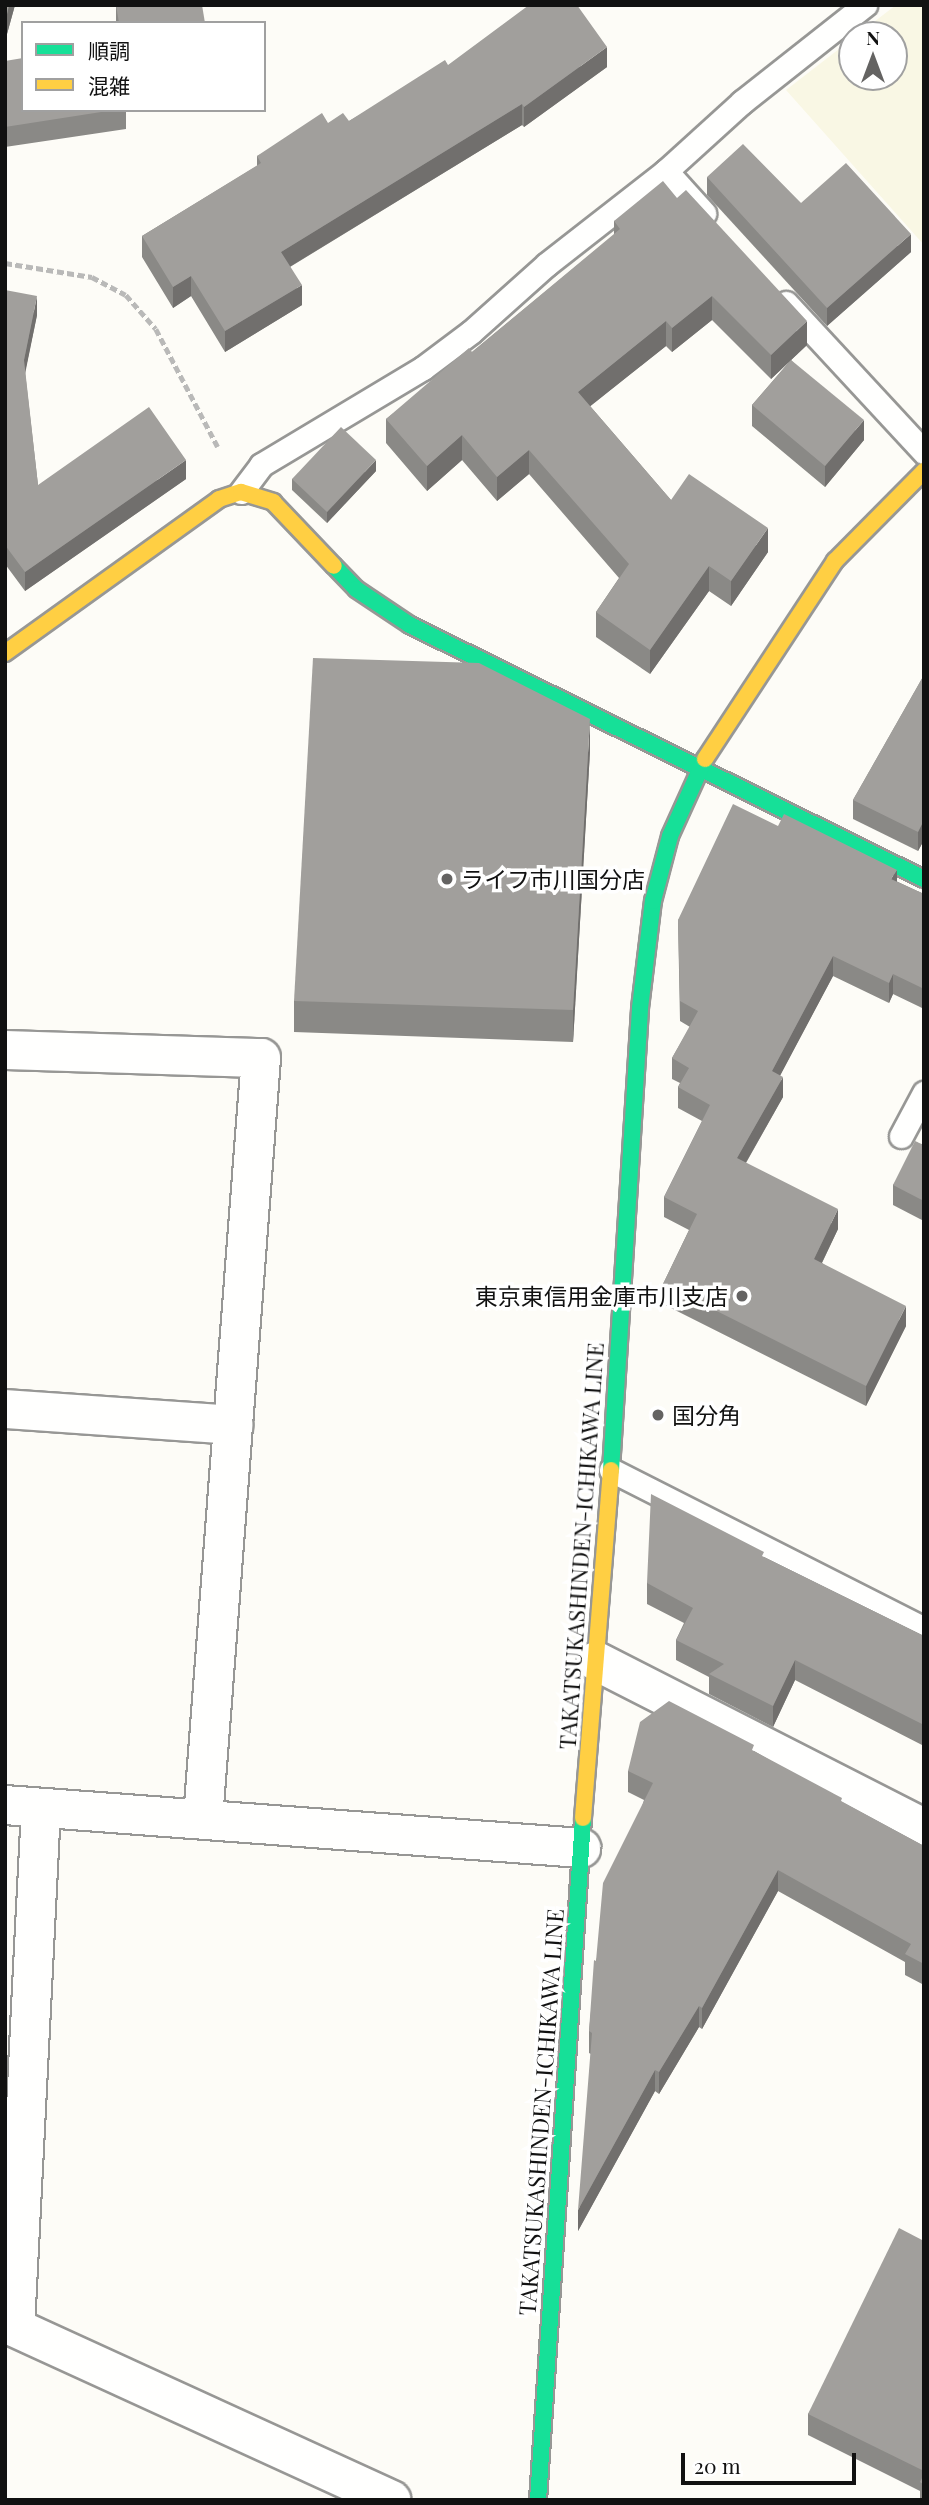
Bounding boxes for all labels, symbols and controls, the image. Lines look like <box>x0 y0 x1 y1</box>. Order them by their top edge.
legend <box>21 21 266 112</box>
north arrow <box>838 21 908 91</box>
text: N <box>866 24 880 50</box>
text: 順調 <box>88 36 130 64</box>
text: 混雑 <box>88 71 130 99</box>
place label: ライフ市川国分店 <box>461 865 645 893</box>
marker: ライフ市川国分店 <box>439 871 455 887</box>
place label: 東京東信用金庫市川支店 <box>475 1282 728 1310</box>
marker: 東京東信用金庫市川支店 <box>734 1288 750 1304</box>
street label: TAKATSUKASHINDEN-ICHIKAWA LINE <box>553 1342 609 1750</box>
place label: 国分角 <box>672 1401 741 1429</box>
marker: 国分角 <box>650 1407 666 1423</box>
street label: TAKATSUKASHINDEN-ICHIKAWA LINE <box>513 1908 569 2316</box>
scale bar <box>684 2438 859 2482</box>
text: 20 m <box>694 2451 741 2479</box>

